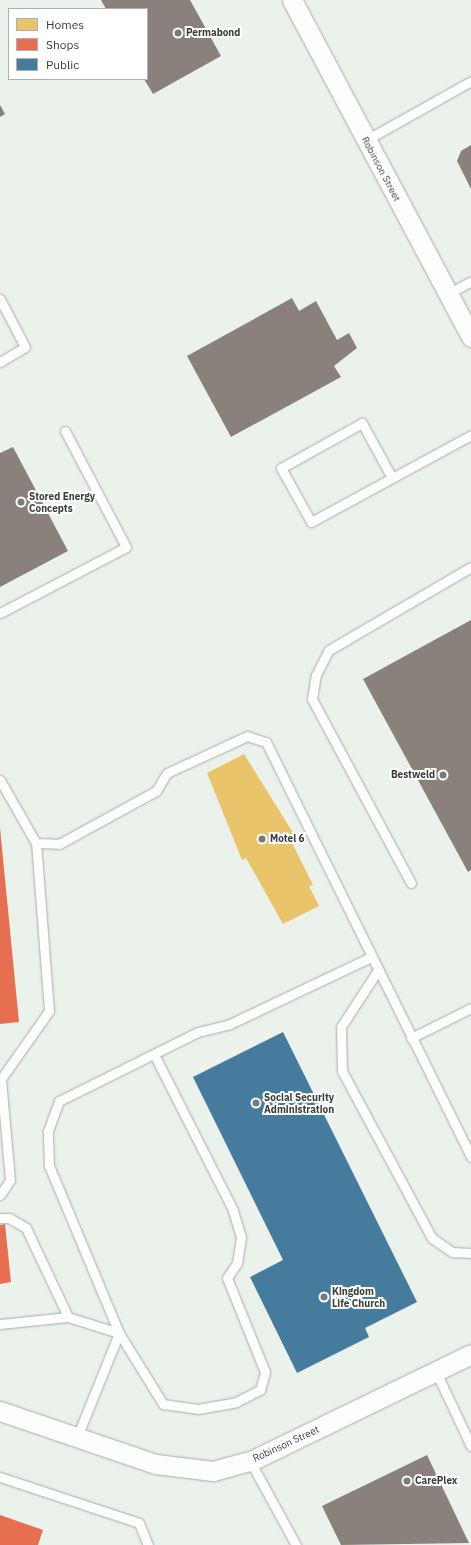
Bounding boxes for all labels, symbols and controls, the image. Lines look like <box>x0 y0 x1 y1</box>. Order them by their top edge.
legend <box>8 8 148 80</box>
text: Homes <box>46 17 84 32</box>
place label: Permabond <box>186 27 240 39</box>
marker: Permabond <box>173 28 183 38</box>
text: Shops <box>46 37 79 52</box>
text: Public <box>46 57 79 72</box>
street label: Robinson Street <box>359 134 403 204</box>
place label: Stored Energy Concepts <box>29 490 95 514</box>
marker: Stored Energy Concepts <box>16 497 26 507</box>
place label: Bestweld <box>391 769 435 781</box>
marker: Bestweld <box>438 770 448 780</box>
place label: Motel 6 <box>270 833 305 845</box>
marker: Motel 6 <box>257 834 267 844</box>
place label: Social Security Administration <box>264 1091 334 1114</box>
marker: Social Security Administration <box>251 1098 261 1108</box>
place label: Kingdom Life Church <box>332 1285 385 1308</box>
marker: Kingdom Life Church <box>319 1292 329 1302</box>
street label: Robinson Street <box>251 1423 321 1465</box>
place label: CarePlex <box>415 1475 457 1487</box>
marker: CarePlex <box>402 1476 412 1486</box>

